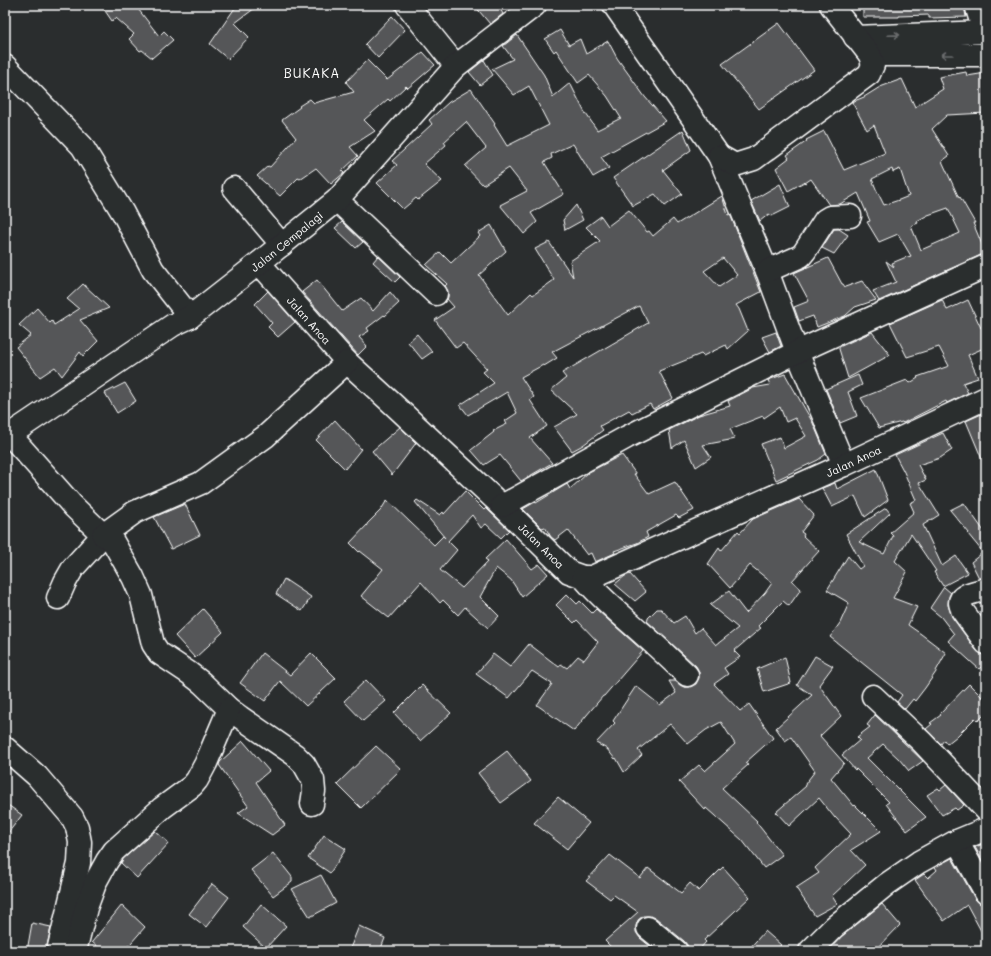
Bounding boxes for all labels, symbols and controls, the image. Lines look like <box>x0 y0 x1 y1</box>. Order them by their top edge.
one-way arrow <box>887 32 900 39</box>
one-way arrow <box>941 51 954 59</box>
district label: BUKAKA <box>284 64 340 81</box>
street label: Jalan Cempalagi <box>247 207 326 275</box>
street label: Jalan Anoa <box>284 293 335 347</box>
street label: Jalan Anoa <box>823 441 883 480</box>
street label: Jalan Anoa <box>515 519 568 572</box>

